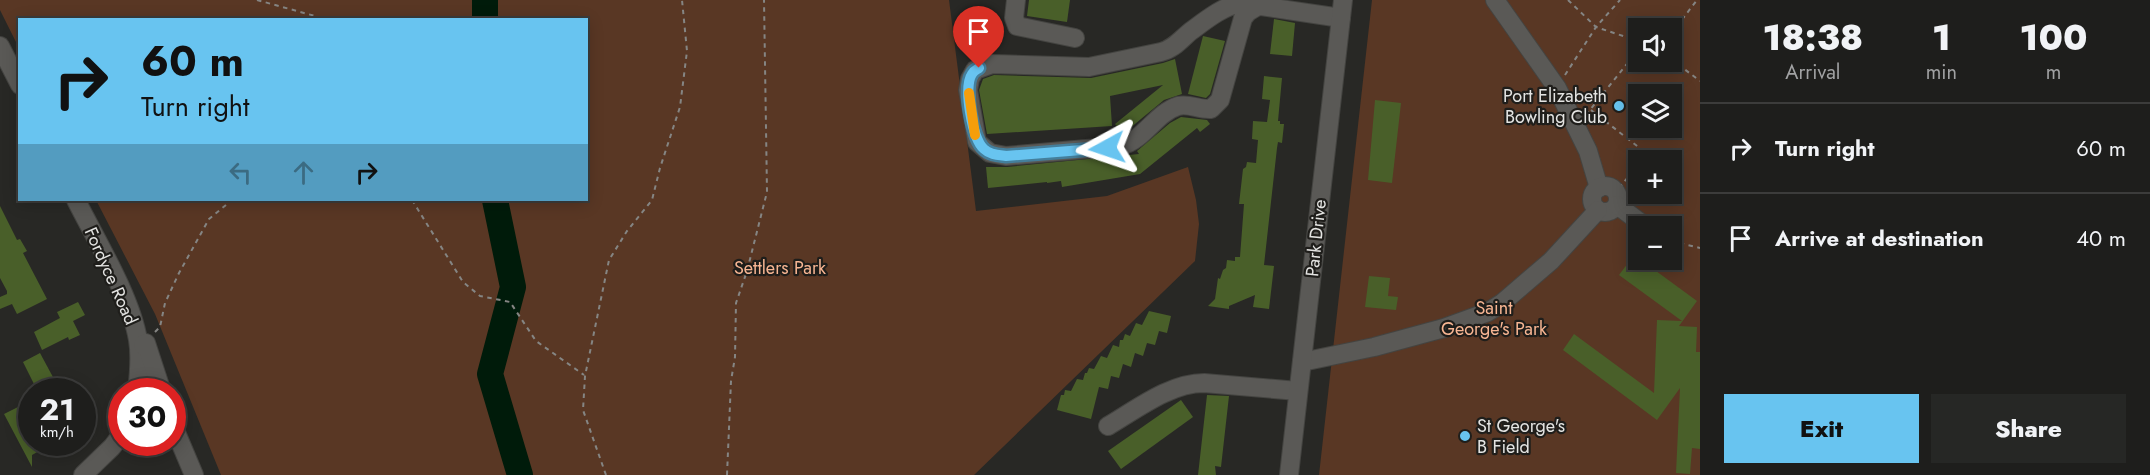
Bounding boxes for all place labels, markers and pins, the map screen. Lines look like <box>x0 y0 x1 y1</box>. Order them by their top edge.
pin <box>953 6 1004 68</box>
place label: Port Elizabeth Bowling Club <box>1503 83 1607 130</box>
marker: Port Elizabeth Bowling Club <box>1612 99 1626 113</box>
place label: St George's B Field <box>1477 413 1565 460</box>
marker: St George's B Field <box>1458 429 1472 443</box>

